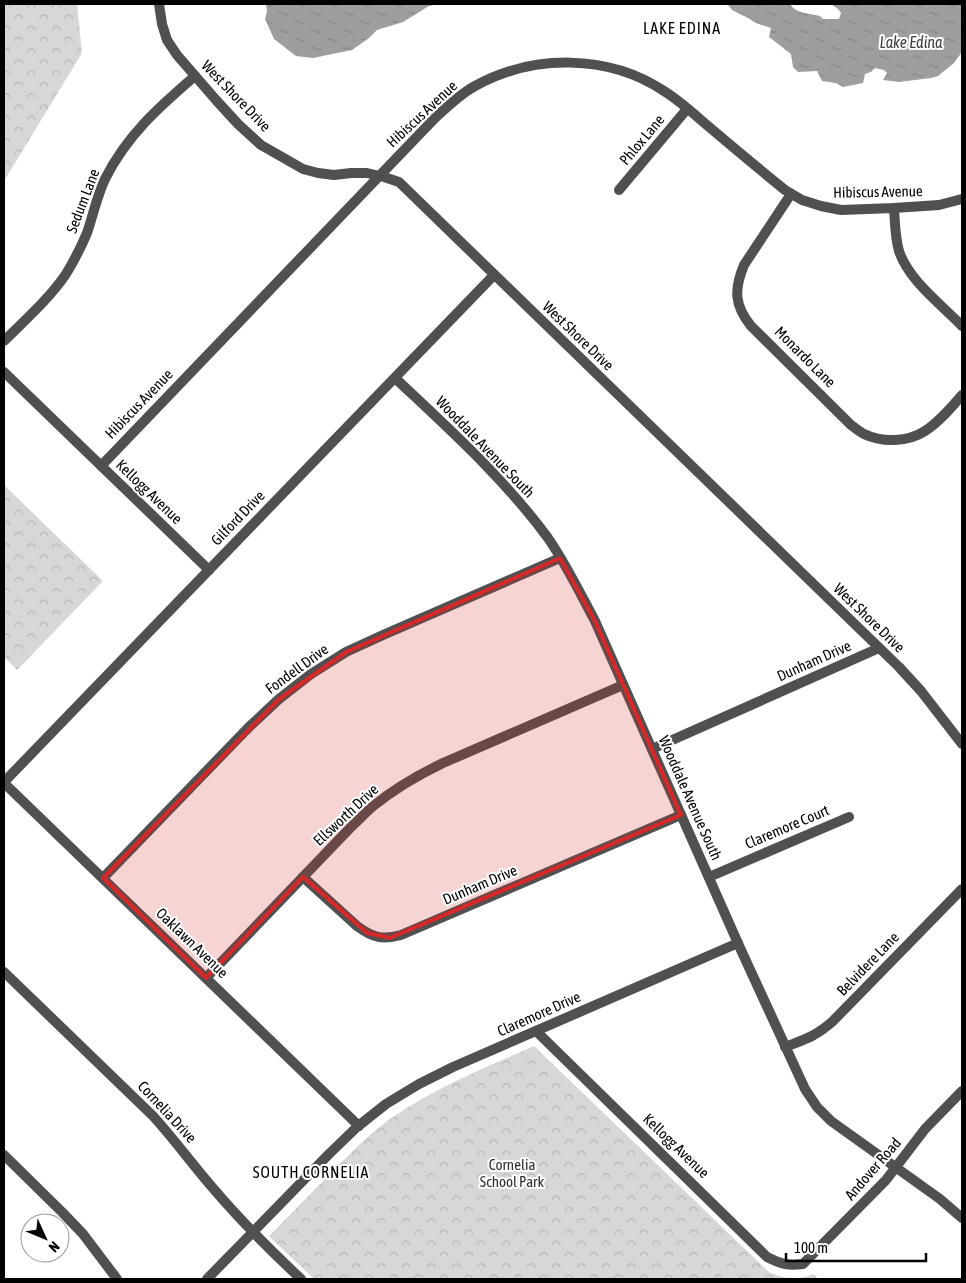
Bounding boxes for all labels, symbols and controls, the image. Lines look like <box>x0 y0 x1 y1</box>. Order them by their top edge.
district label: LAKE EDINA <box>643 19 721 37</box>
water label: Lake Edina <box>879 33 943 51</box>
street label: West Shore Drive <box>198 57 275 135</box>
street label: Hibiscus Avenue <box>383 77 460 150</box>
street label: Phlox Lane <box>616 111 668 168</box>
street label: Sedum Lane <box>63 166 103 235</box>
street label: Hibiscus Avenue <box>833 182 923 201</box>
street label: West Shore Drive <box>539 298 617 374</box>
street label: Monardo Lane <box>771 323 839 391</box>
street label: Hibiscus Avenue <box>101 365 176 442</box>
street label: Wooddale Avenue South <box>433 392 538 501</box>
street label: Kellogg Avenue <box>113 456 186 527</box>
street label: Gilford Drive <box>207 487 268 548</box>
street label: West Shore Drive <box>830 580 908 656</box>
street label: Dunham Drive <box>774 637 854 684</box>
street label: Fondell Drive <box>262 640 331 697</box>
street label: Wooddale Avenue South <box>655 733 726 863</box>
street label: Ellsworth Drive <box>310 780 382 849</box>
street label: Claremore Court <box>742 801 831 852</box>
street label: Dunham Drive <box>440 861 520 908</box>
street label: Oaklawn Avenue <box>153 904 232 981</box>
street label: Belvidere Lane <box>833 928 902 999</box>
street label: Claremore Drive <box>495 988 583 1039</box>
street label: Cornelia Drive <box>135 1077 200 1146</box>
street label: Kellogg Avenue <box>640 1110 713 1181</box>
street label: Andover Road <box>841 1134 904 1203</box>
park label: Cornelia School Park <box>480 1156 545 1190</box>
district label: SOUTH CORNELIA <box>253 1163 369 1181</box>
north arrow <box>20 1213 70 1263</box>
scale bar <box>786 1230 926 1262</box>
text: N <box>46 1239 63 1256</box>
text: 100 m <box>794 1239 828 1256</box>

